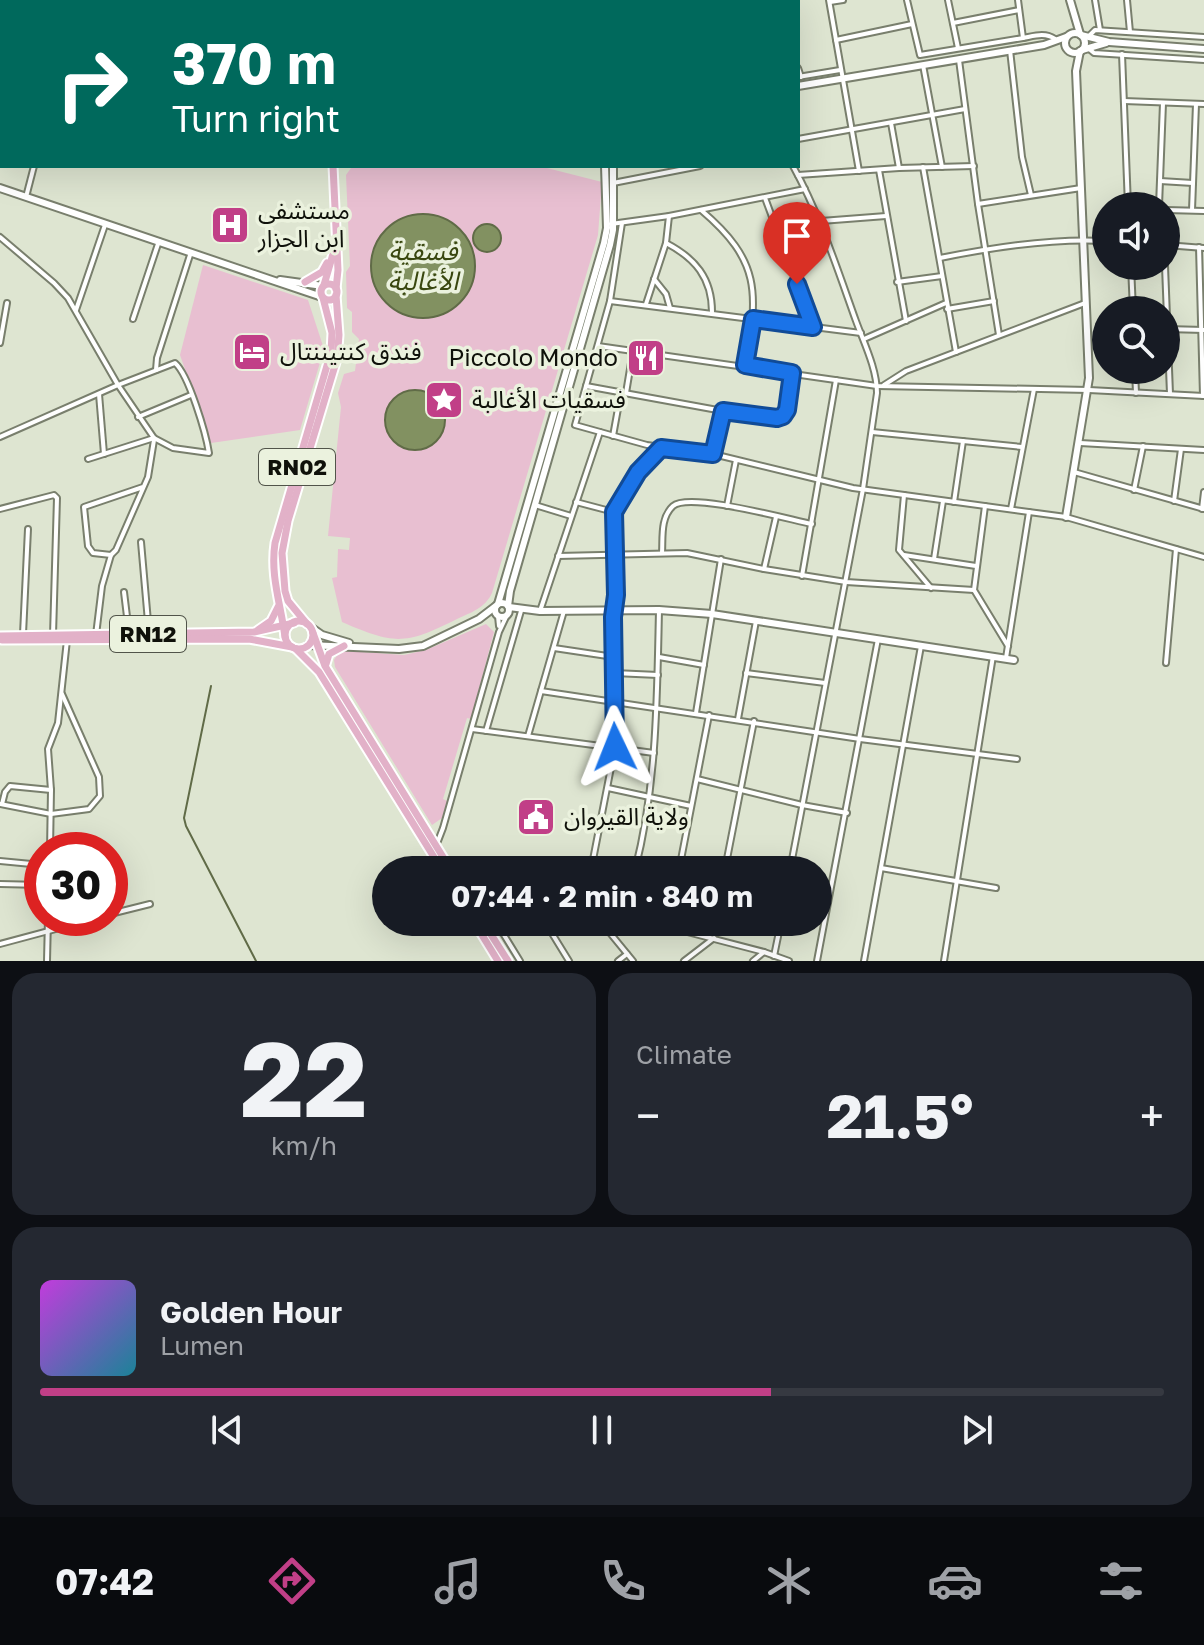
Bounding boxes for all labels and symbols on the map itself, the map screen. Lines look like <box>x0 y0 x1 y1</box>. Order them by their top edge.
place label: مستشفى ابن الجزار <box>257 195 350 253</box>
pin <box>763 202 831 284</box>
hospital icon: مستشفى ابن الجزار <box>209 204 251 246</box>
water label: فسقية الأغالبة <box>388 235 461 296</box>
hotel icon: فندق كنتيننتال <box>231 331 273 373</box>
place label: فندق كنتيننتال <box>280 336 421 366</box>
restaurant icon: Piccolo Mondo <box>625 337 667 379</box>
place label: Piccolo Mondo <box>448 342 618 371</box>
place icon: فسقيات الأغالبة <box>423 379 465 421</box>
place label: فسقيات الأغالبة <box>472 384 626 413</box>
road number: RN02 <box>259 449 335 485</box>
road number: RN12 <box>110 616 186 652</box>
position arrow <box>573 705 657 789</box>
public building icon: ولاية القيروان <box>515 796 557 838</box>
place label: ولاية القيروان <box>564 801 689 831</box>
speed limit sign: 30 <box>24 832 128 936</box>

